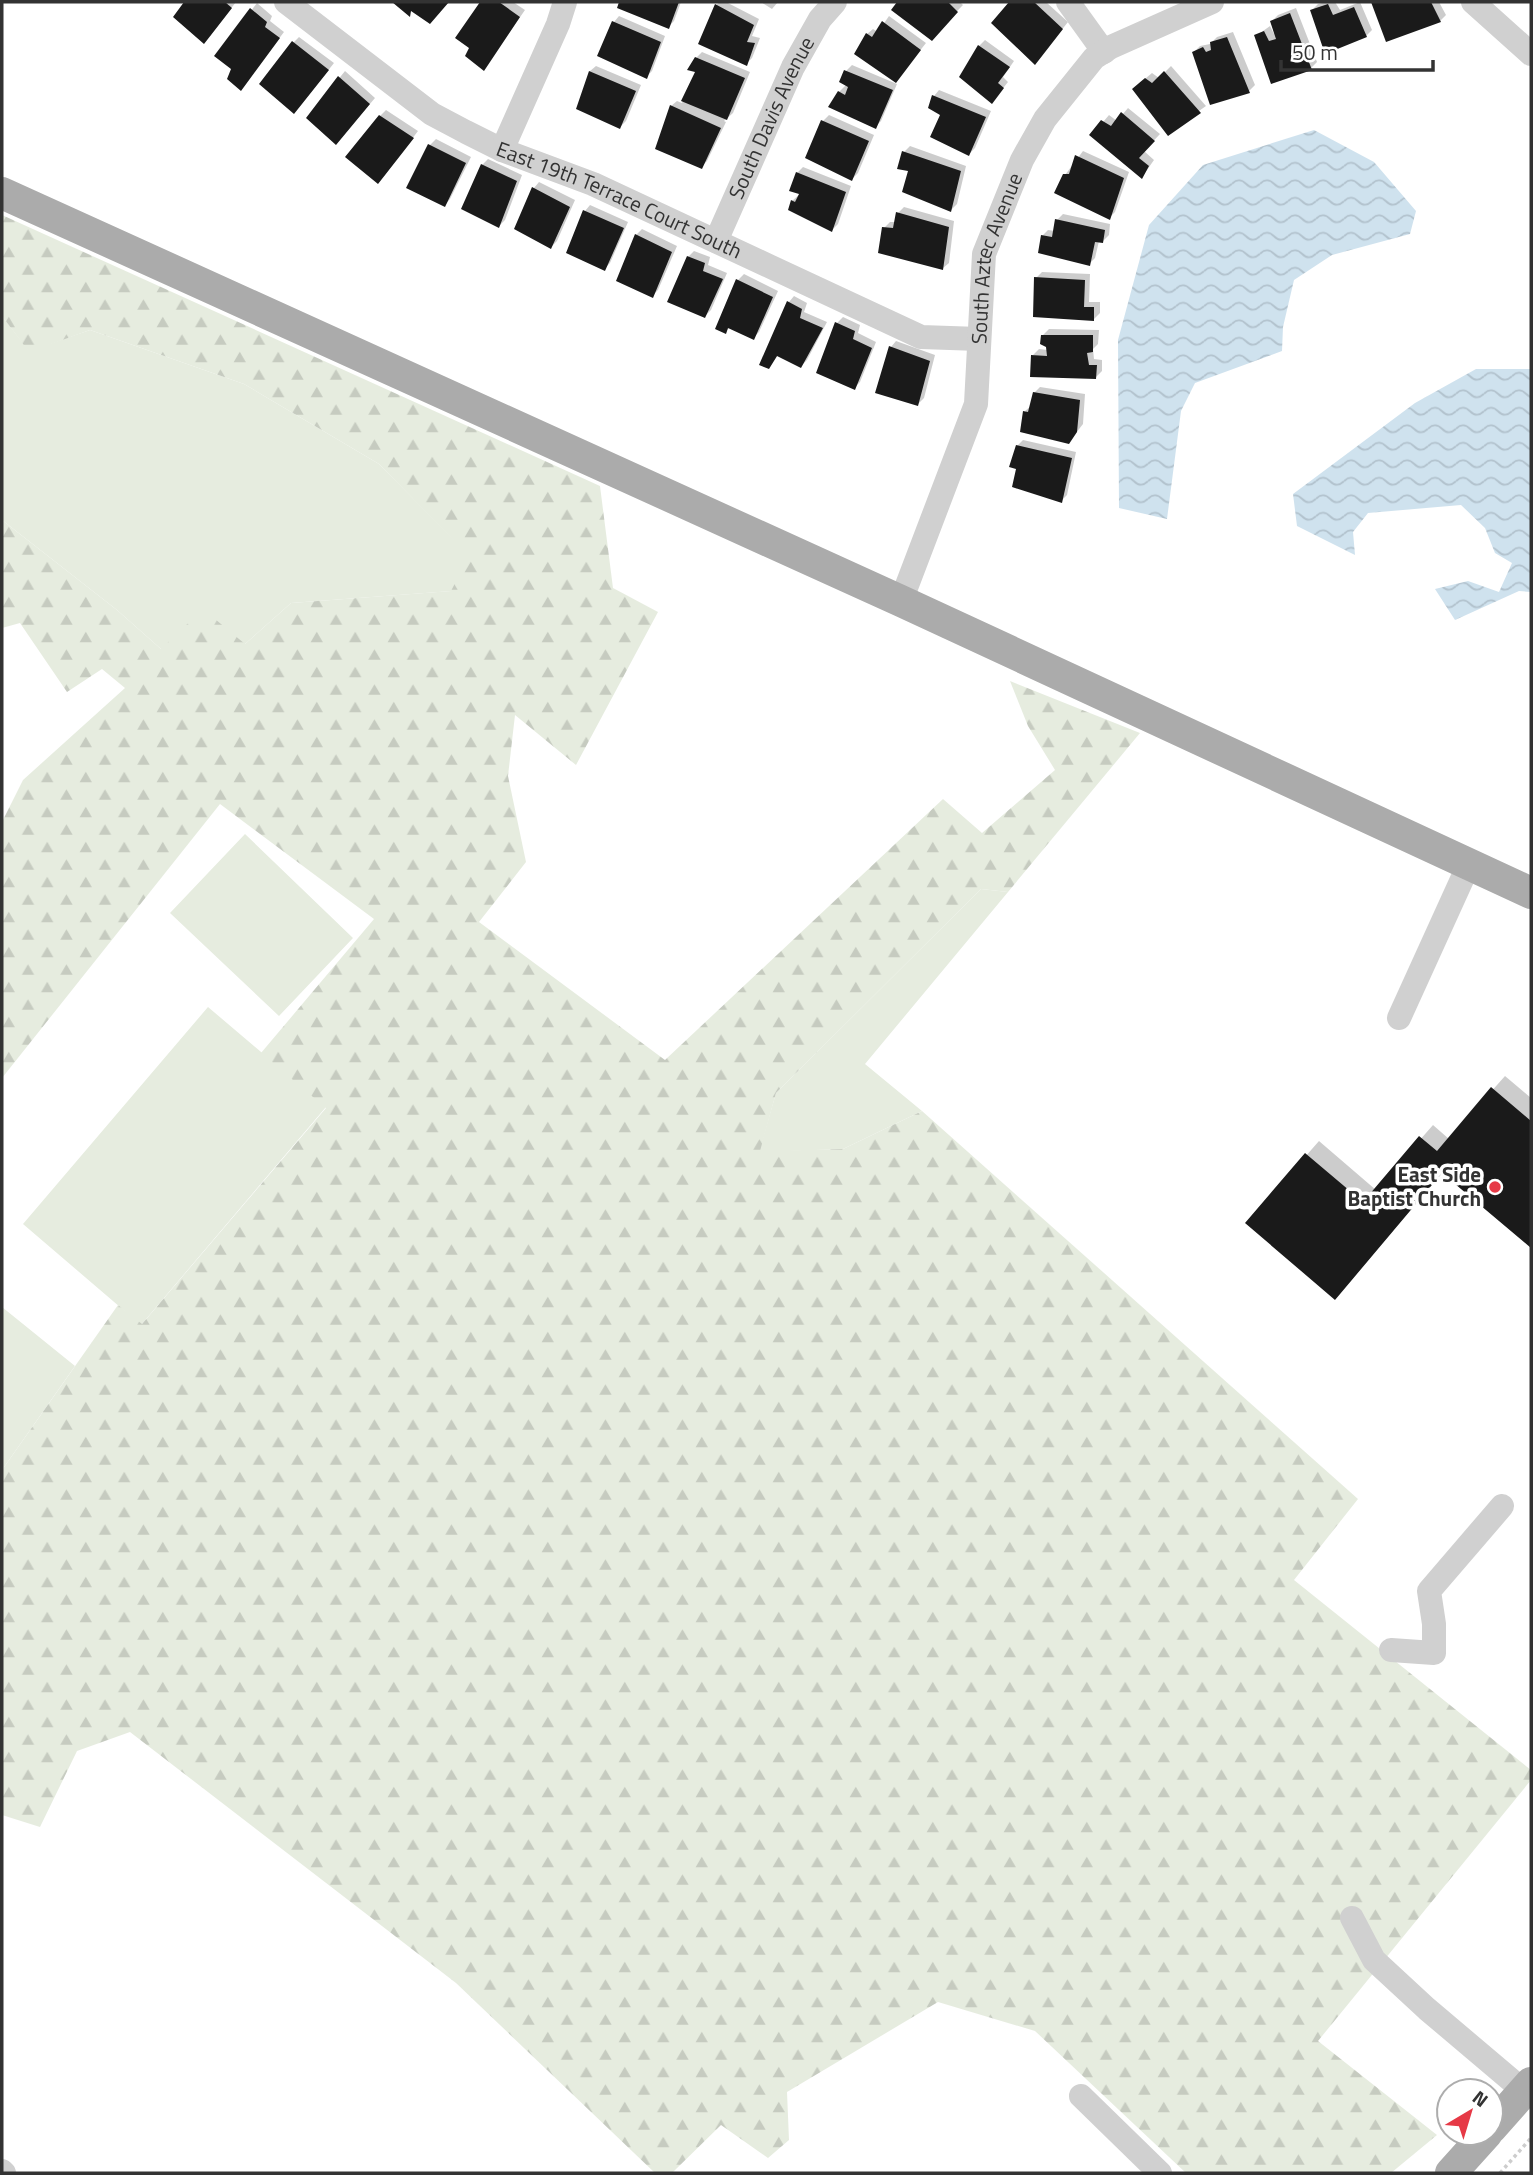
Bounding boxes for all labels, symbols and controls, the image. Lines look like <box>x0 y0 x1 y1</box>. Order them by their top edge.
scale bar <box>1281 28 1433 72</box>
street label: South Davis Avenue <box>720 30 822 204</box>
text: 50 m <box>1292 36 1338 68</box>
street label: East 19th Terrace Court South <box>492 132 748 266</box>
street label: South Aztec Avenue <box>962 168 1030 345</box>
place label: East Side Baptist Church <box>1347 1158 1481 1214</box>
marker: East Side Baptist Church <box>1487 1179 1503 1195</box>
north arrow <box>1435 2077 1505 2147</box>
text: N <box>1467 2083 1495 2114</box>

